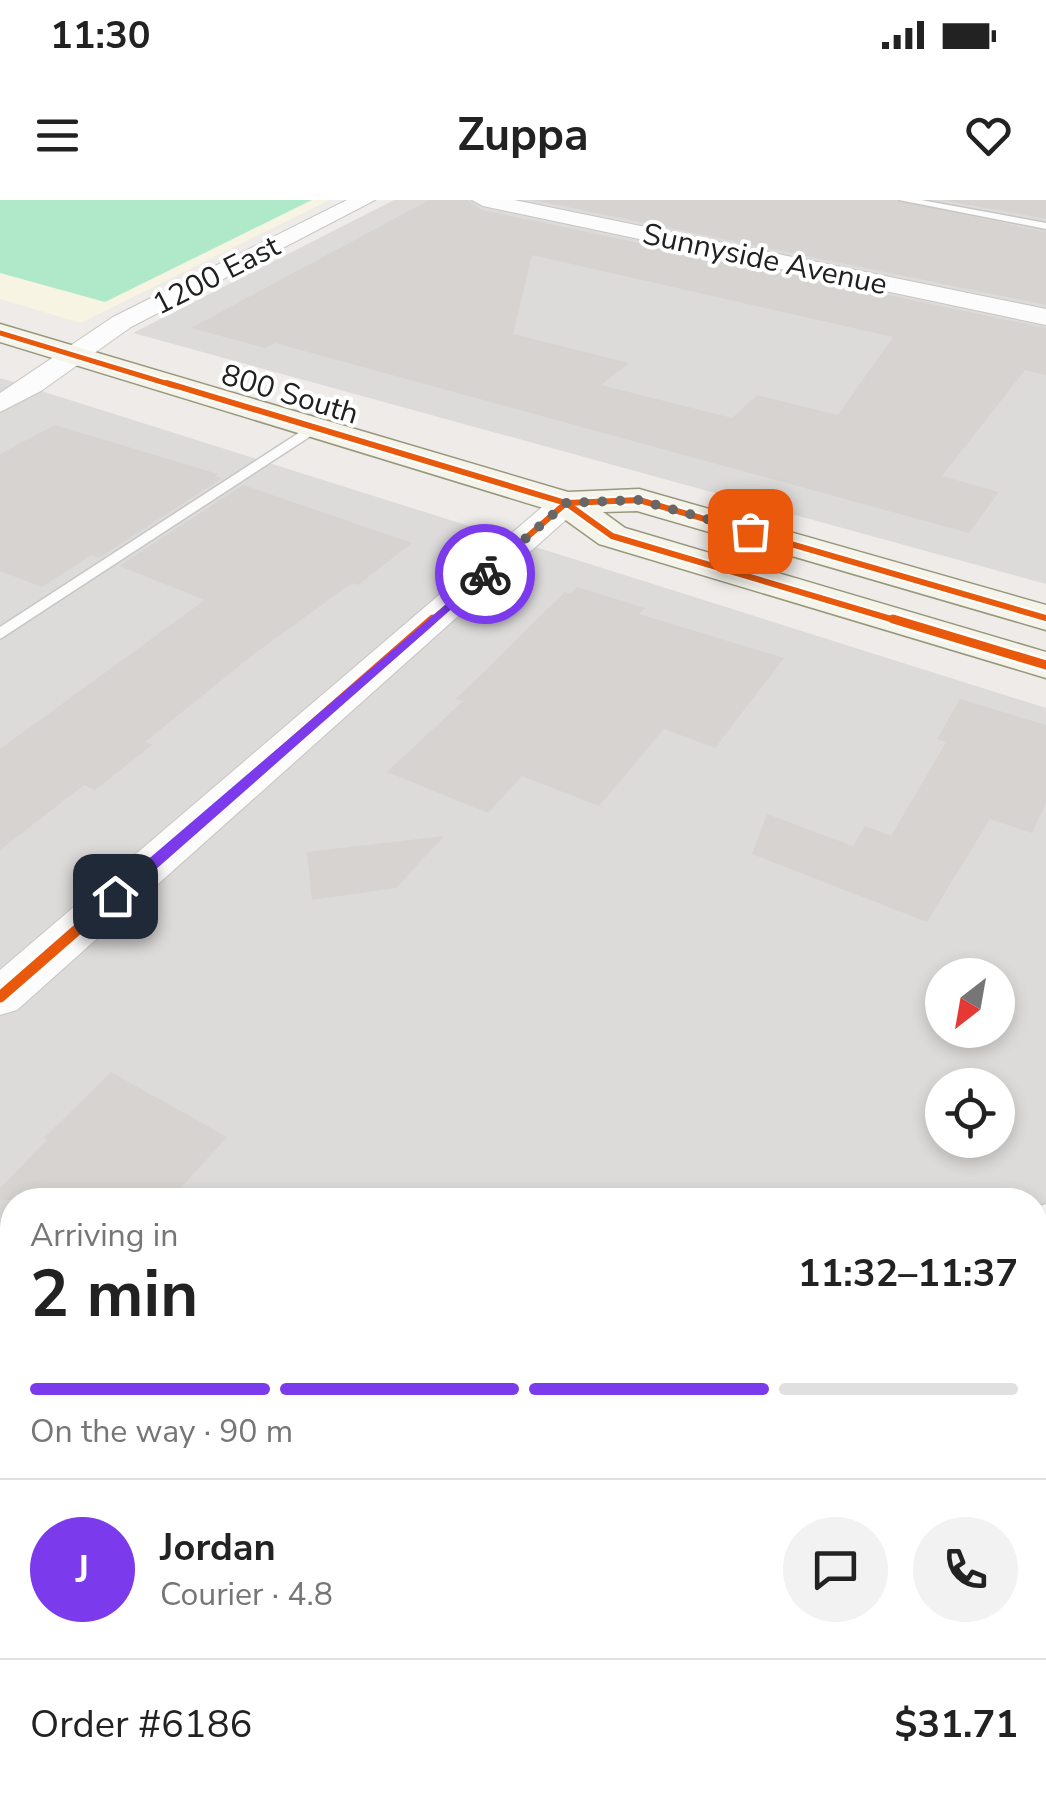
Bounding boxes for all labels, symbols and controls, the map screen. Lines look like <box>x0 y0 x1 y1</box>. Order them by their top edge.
text: 11:30 <box>50 10 151 61</box>
text: Zuppa <box>457 105 589 166</box>
icon: menu <box>30 108 85 163</box>
icon: heart <box>961 108 1016 163</box>
street label: Sunnyside Avenue <box>639 214 891 305</box>
street label: 1200 East <box>146 226 287 325</box>
street label: 800 South <box>216 354 363 435</box>
pin <box>708 489 793 574</box>
icon: bag <box>723 504 778 559</box>
courier <box>435 524 535 624</box>
icon: bike <box>458 547 513 602</box>
pin <box>73 854 158 939</box>
icon: home <box>88 869 143 924</box>
north arrow <box>925 958 1015 1048</box>
map controls <box>925 958 1015 1158</box>
button: locate <box>925 1068 1015 1158</box>
text: Arriving in <box>30 1214 178 1257</box>
text: 11:32–11:37 <box>798 1248 1018 1299</box>
text: 2 min <box>30 1250 198 1339</box>
text: On the way · 90 m <box>30 1410 293 1453</box>
button: chat <box>783 1517 888 1622</box>
button: phone <box>913 1517 1018 1622</box>
text: Jordan <box>160 1522 276 1573</box>
text: J <box>76 1544 89 1595</box>
text: Courier · 4.8 <box>160 1573 333 1616</box>
text: Order #6186 <box>30 1699 252 1750</box>
text: $31.71 <box>895 1699 1018 1750</box>

